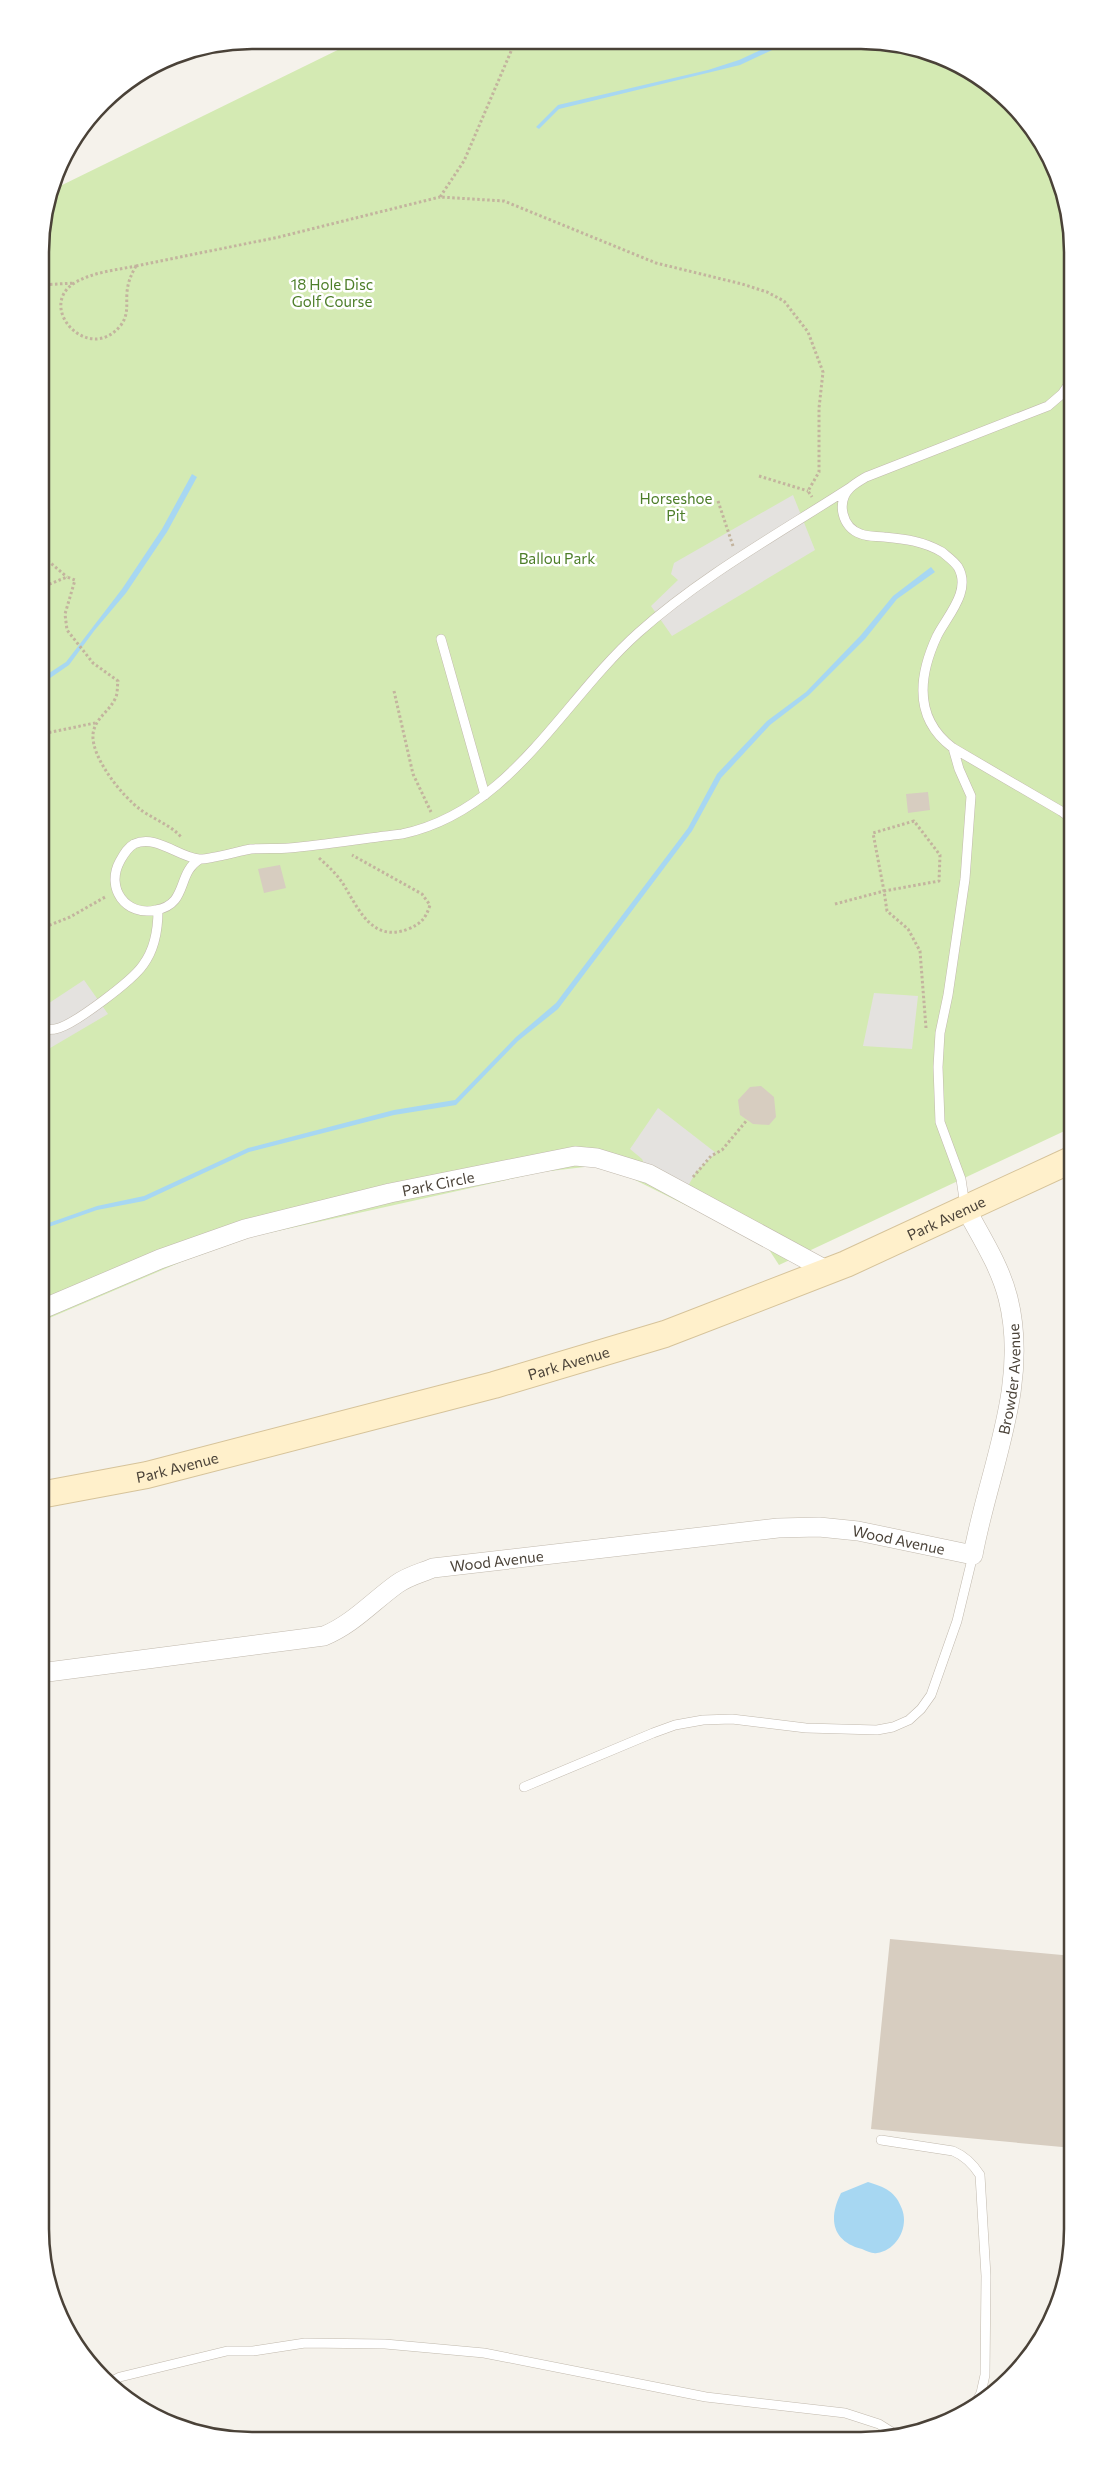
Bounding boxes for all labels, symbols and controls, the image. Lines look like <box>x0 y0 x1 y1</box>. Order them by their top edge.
park label: 18 Hole Disc Golf Course <box>291 275 373 310</box>
park label: Horseshoe Pit <box>640 489 713 524</box>
park label: Ballou Park <box>519 549 595 567</box>
street label: Park Circle <box>400 1167 476 1199</box>
street label: Park Avenue <box>904 1192 988 1244</box>
street label: Browder Avenue <box>994 1323 1023 1436</box>
street label: Park Avenue <box>525 1342 611 1383</box>
street label: Park Avenue <box>135 1448 220 1486</box>
street label: Wood Avenue <box>851 1521 947 1558</box>
street label: Wood Avenue <box>449 1546 544 1575</box>

